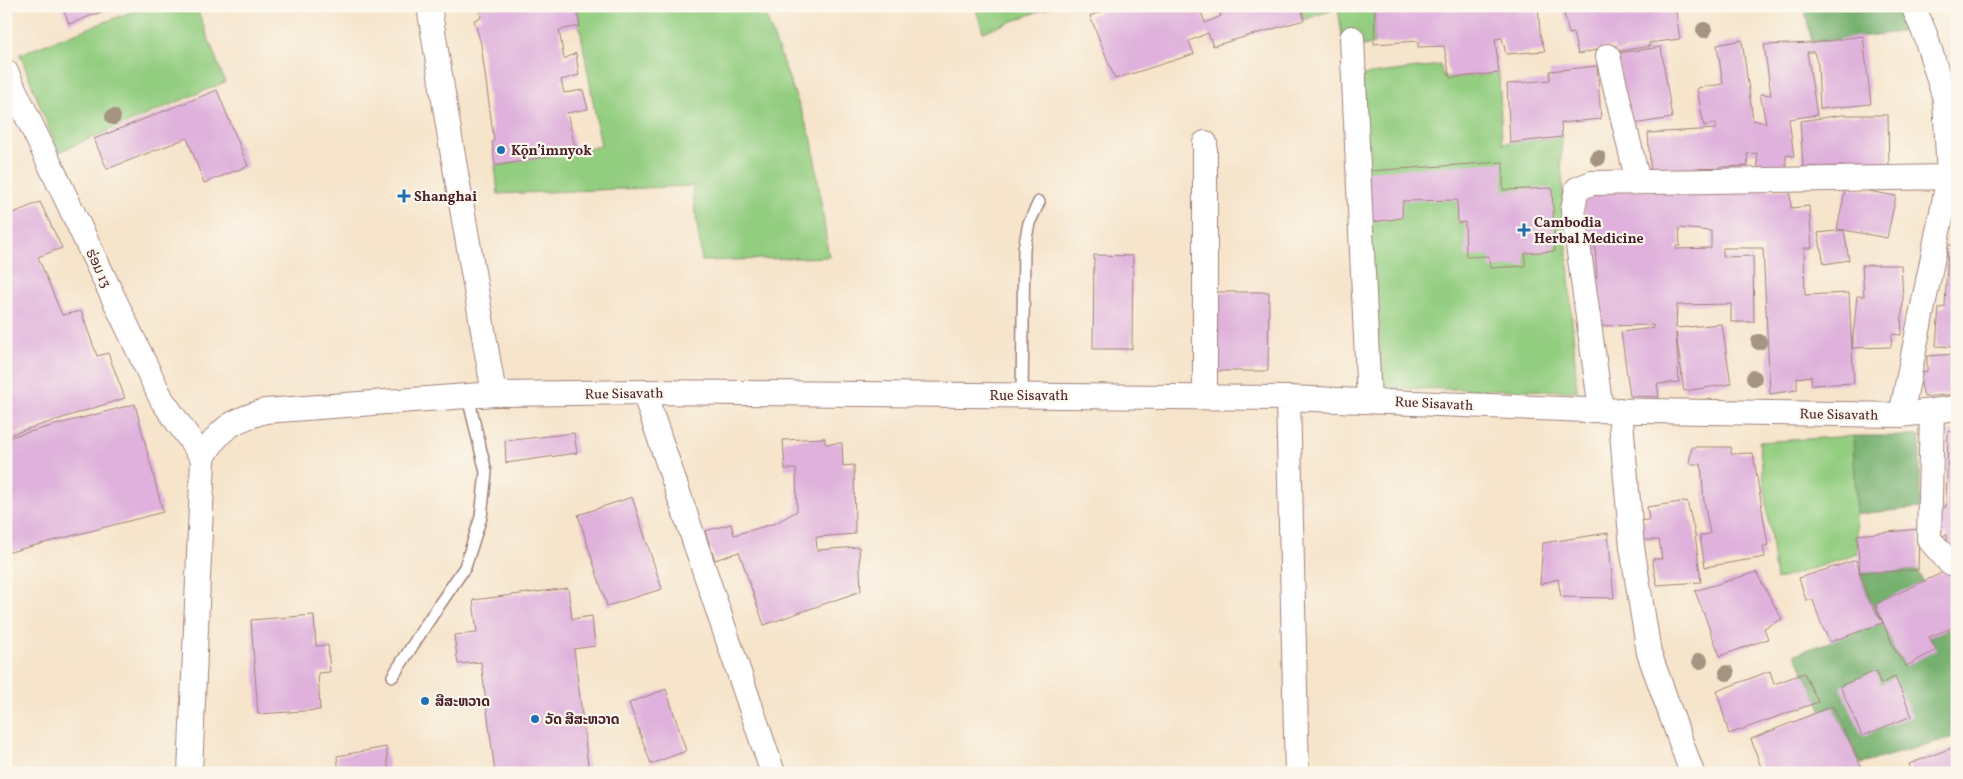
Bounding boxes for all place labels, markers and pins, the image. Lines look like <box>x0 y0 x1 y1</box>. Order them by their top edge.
place label: Kǭn’imnyok <box>511 142 592 161</box>
marker: Kǭn’imnyok <box>495 144 507 156</box>
place label: Shanghai <box>414 188 477 207</box>
marker: Shanghai <box>398 190 410 202</box>
place label: Cambodia Herbal Medicine <box>1534 214 1644 249</box>
marker: Cambodia Herbal Medicine <box>1518 224 1530 236</box>
place label: ສີສະຫວາດ <box>435 693 490 712</box>
marker: ສີສະຫວາດ <box>419 695 431 707</box>
place label: ວັດ ສີສະຫວາດ <box>545 711 620 730</box>
marker: ວັດ ສີສະຫວາດ <box>529 713 541 725</box>

